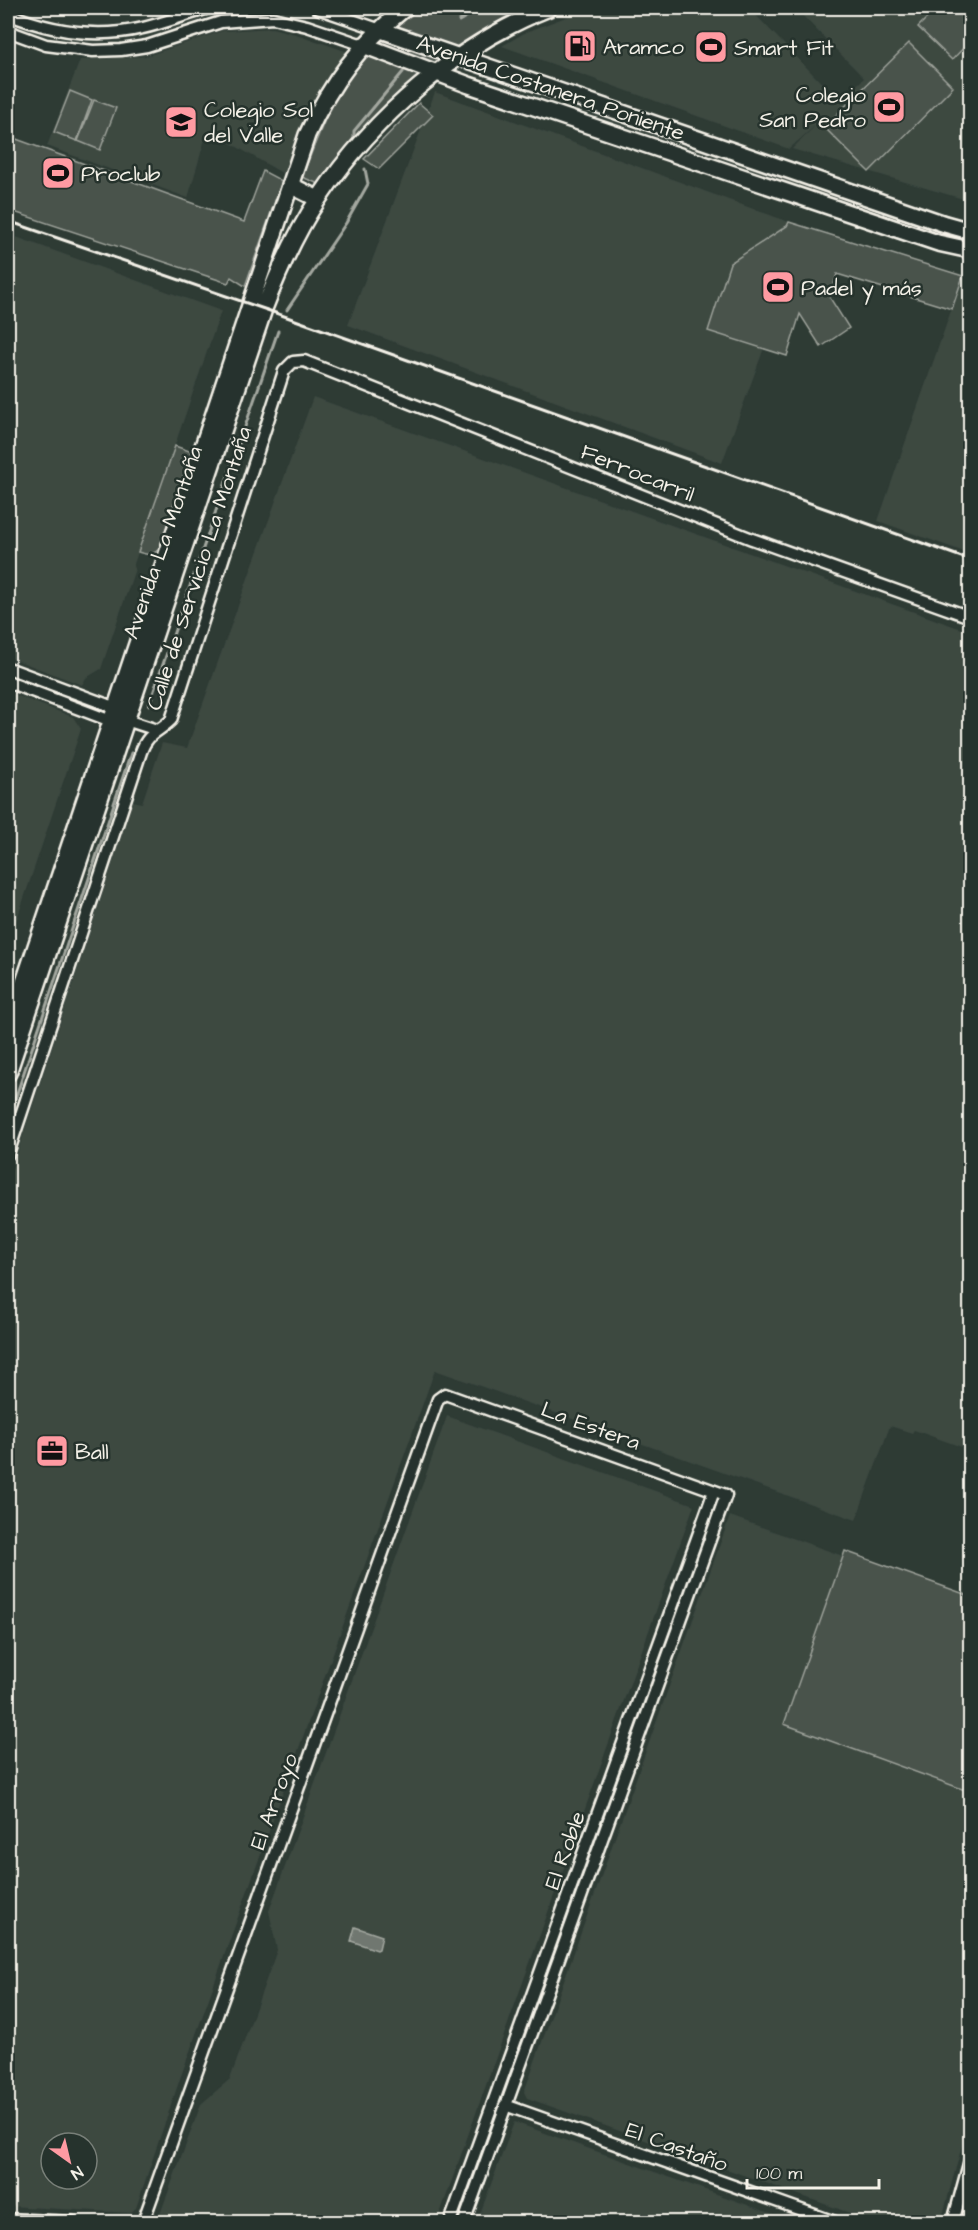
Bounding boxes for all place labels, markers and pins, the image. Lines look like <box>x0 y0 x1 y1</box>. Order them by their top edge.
fuel station icon: Aramco <box>562 28 598 64</box>
sports icon: Smart Fit <box>693 29 729 65</box>
place label: Aramco <box>603 32 684 63</box>
place label: Smart Fit <box>734 33 834 64</box>
place label: Colegio San Pedro <box>759 80 867 136</box>
sports icon: Colegio San Pedro <box>871 89 907 125</box>
place label: Colegio Sol del Valle <box>204 95 313 151</box>
school or university icon: Colegio Sol del Valle <box>163 104 199 140</box>
sports icon: Proclub <box>40 155 76 191</box>
place label: Proclub <box>81 159 160 190</box>
sports icon: Padel y más <box>760 269 796 305</box>
place label: Padel y más <box>801 273 922 305</box>
office icon: Ball <box>34 1433 70 1469</box>
place label: Ball <box>75 1437 109 1468</box>

